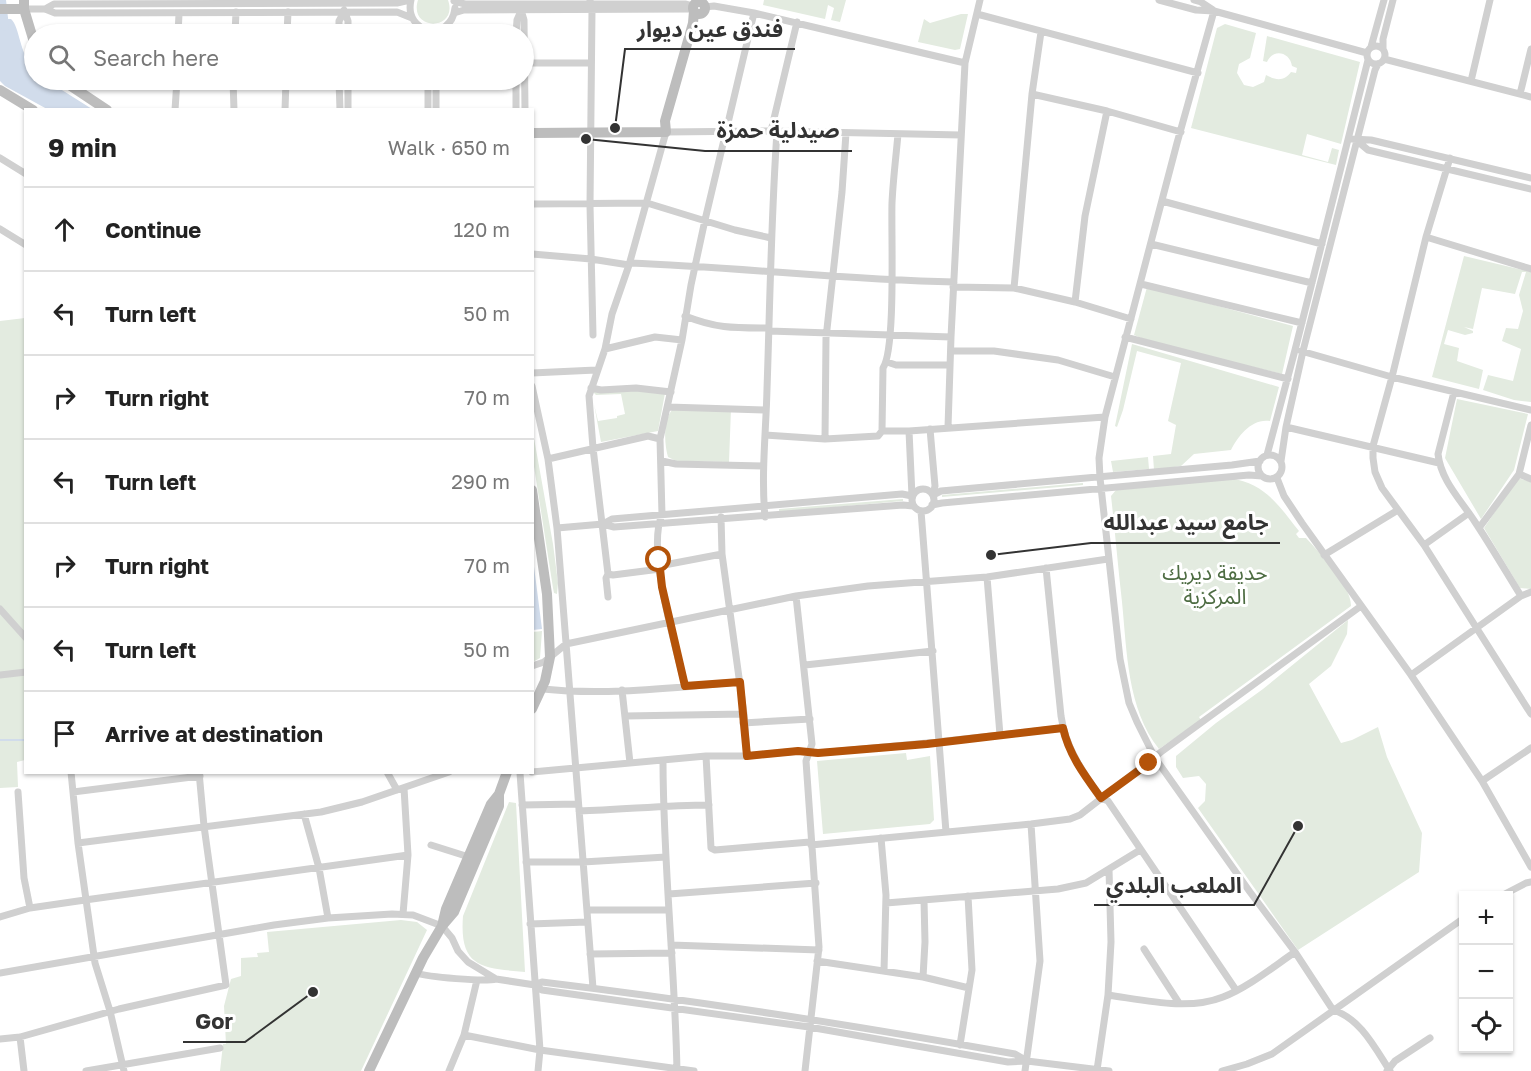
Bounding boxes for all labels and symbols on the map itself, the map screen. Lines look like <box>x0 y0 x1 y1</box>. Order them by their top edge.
callout: فندق عين ديوار <box>625 9 795 49</box>
text: فندق عين ديوار <box>636 15 783 43</box>
callout: صيدلية حمزة <box>705 111 852 151</box>
text: صيدلية حمزة <box>716 116 840 143</box>
callout: جامع سيد عبدالله <box>1091 503 1280 543</box>
text: جامع سيد عبدالله <box>1103 508 1269 539</box>
route start <box>645 546 671 572</box>
park label: حديقة ديريك المركزية <box>1162 559 1268 609</box>
route end <box>1135 749 1161 775</box>
callout: الملعب البلدي <box>1094 865 1254 905</box>
text: الملعب البلدي <box>1106 871 1242 903</box>
callout: Gor <box>183 1002 245 1042</box>
text: Gor <box>195 1007 233 1034</box>

